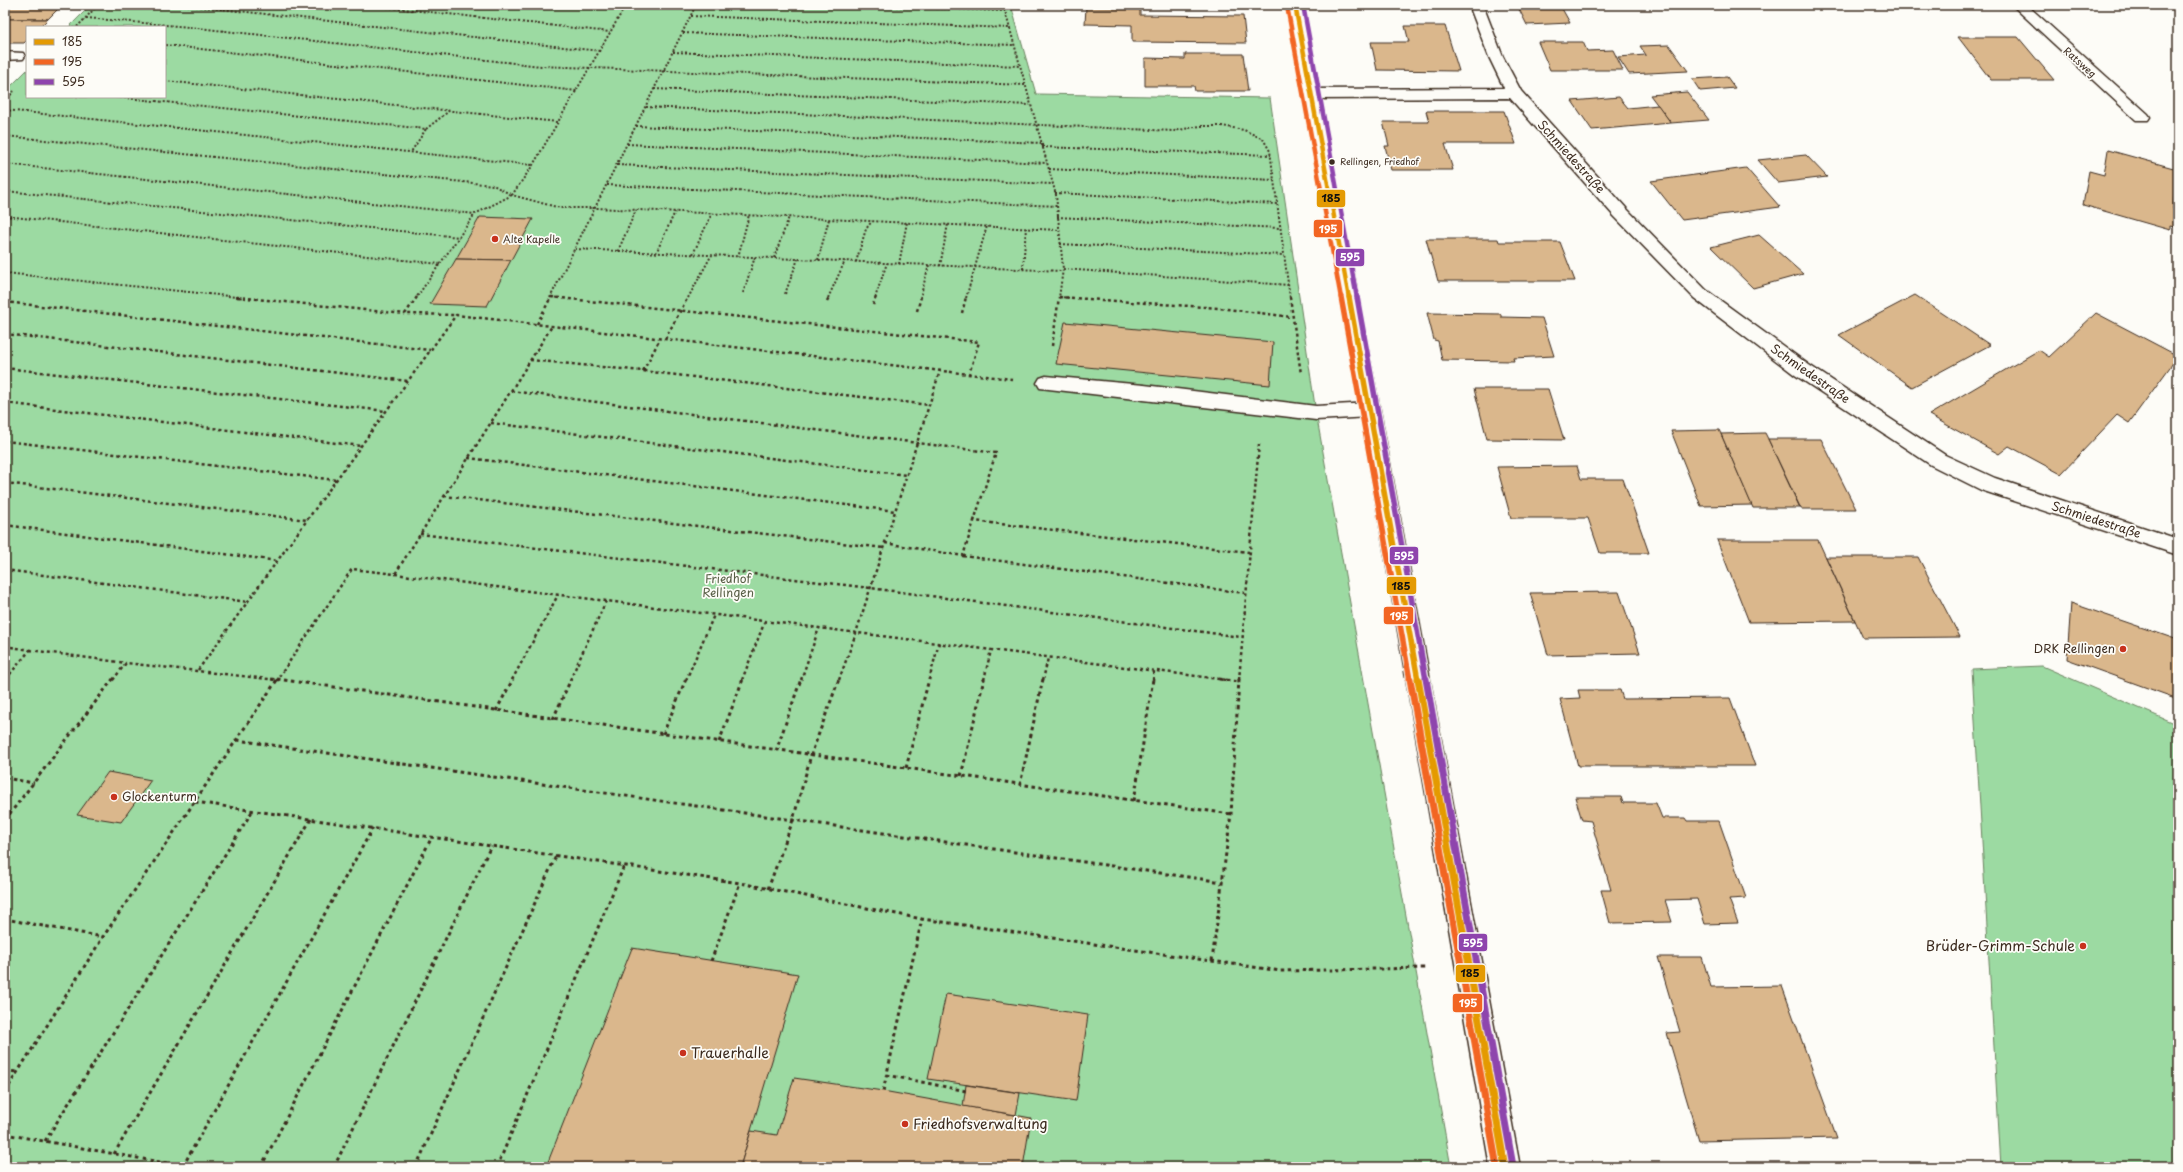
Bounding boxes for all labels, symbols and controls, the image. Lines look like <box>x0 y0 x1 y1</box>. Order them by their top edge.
legend <box>26 26 166 98</box>
text: 185 <box>62 32 82 50</box>
street label: Ratsweg <box>2061 43 2100 80</box>
text: 195 <box>62 52 82 70</box>
text: 595 <box>62 72 85 90</box>
street label: Schmiedestraße <box>1534 116 1610 197</box>
place label: Rellingen, Friedhof <box>1340 154 1420 168</box>
marker: Rellingen, Friedhof <box>1327 157 1337 167</box>
line badge: 185 <box>1316 189 1346 208</box>
text: 185 <box>1321 189 1341 206</box>
line badge: 195 <box>1313 219 1343 238</box>
text: 195 <box>1319 220 1337 237</box>
place label: Alte Kapelle <box>503 231 561 246</box>
marker: Alte Kapelle <box>490 234 500 244</box>
line badge: 595 <box>1335 248 1365 267</box>
text: 595 <box>1340 248 1360 265</box>
street label: Schmiedestraße <box>1767 339 1854 407</box>
street label: Schmiedestraße <box>2049 496 2143 542</box>
line badge: 595 <box>1389 546 1419 565</box>
text: 595 <box>1394 547 1414 564</box>
park label: Friedhof Rellingen <box>702 569 754 601</box>
line badge: 185 <box>1386 576 1417 595</box>
text: 185 <box>1391 577 1411 594</box>
line badge: 195 <box>1383 606 1414 625</box>
text: 195 <box>1390 607 1408 624</box>
place label: DRK Rellingen <box>2034 639 2115 657</box>
marker: DRK Rellingen <box>2118 644 2128 654</box>
place label: Glockenturm <box>122 787 197 805</box>
marker: Glockenturm <box>109 792 119 802</box>
line badge: 595 <box>1458 933 1488 952</box>
text: 595 <box>1463 934 1483 951</box>
place label: Brüder-Grimm-Schule <box>1926 935 2075 956</box>
marker: Brüder-Grimm-Schule <box>2078 941 2088 951</box>
line badge: 185 <box>1455 964 1486 983</box>
text: 185 <box>1460 964 1480 981</box>
line badge: 195 <box>1452 993 1483 1013</box>
text: 195 <box>1459 994 1477 1011</box>
place label: Trauerhalle <box>691 1042 769 1063</box>
marker: Trauerhalle <box>678 1048 688 1058</box>
place label: Friedhofsverwaltung <box>913 1113 1048 1134</box>
marker: Friedhofsverwaltung <box>900 1119 910 1129</box>

